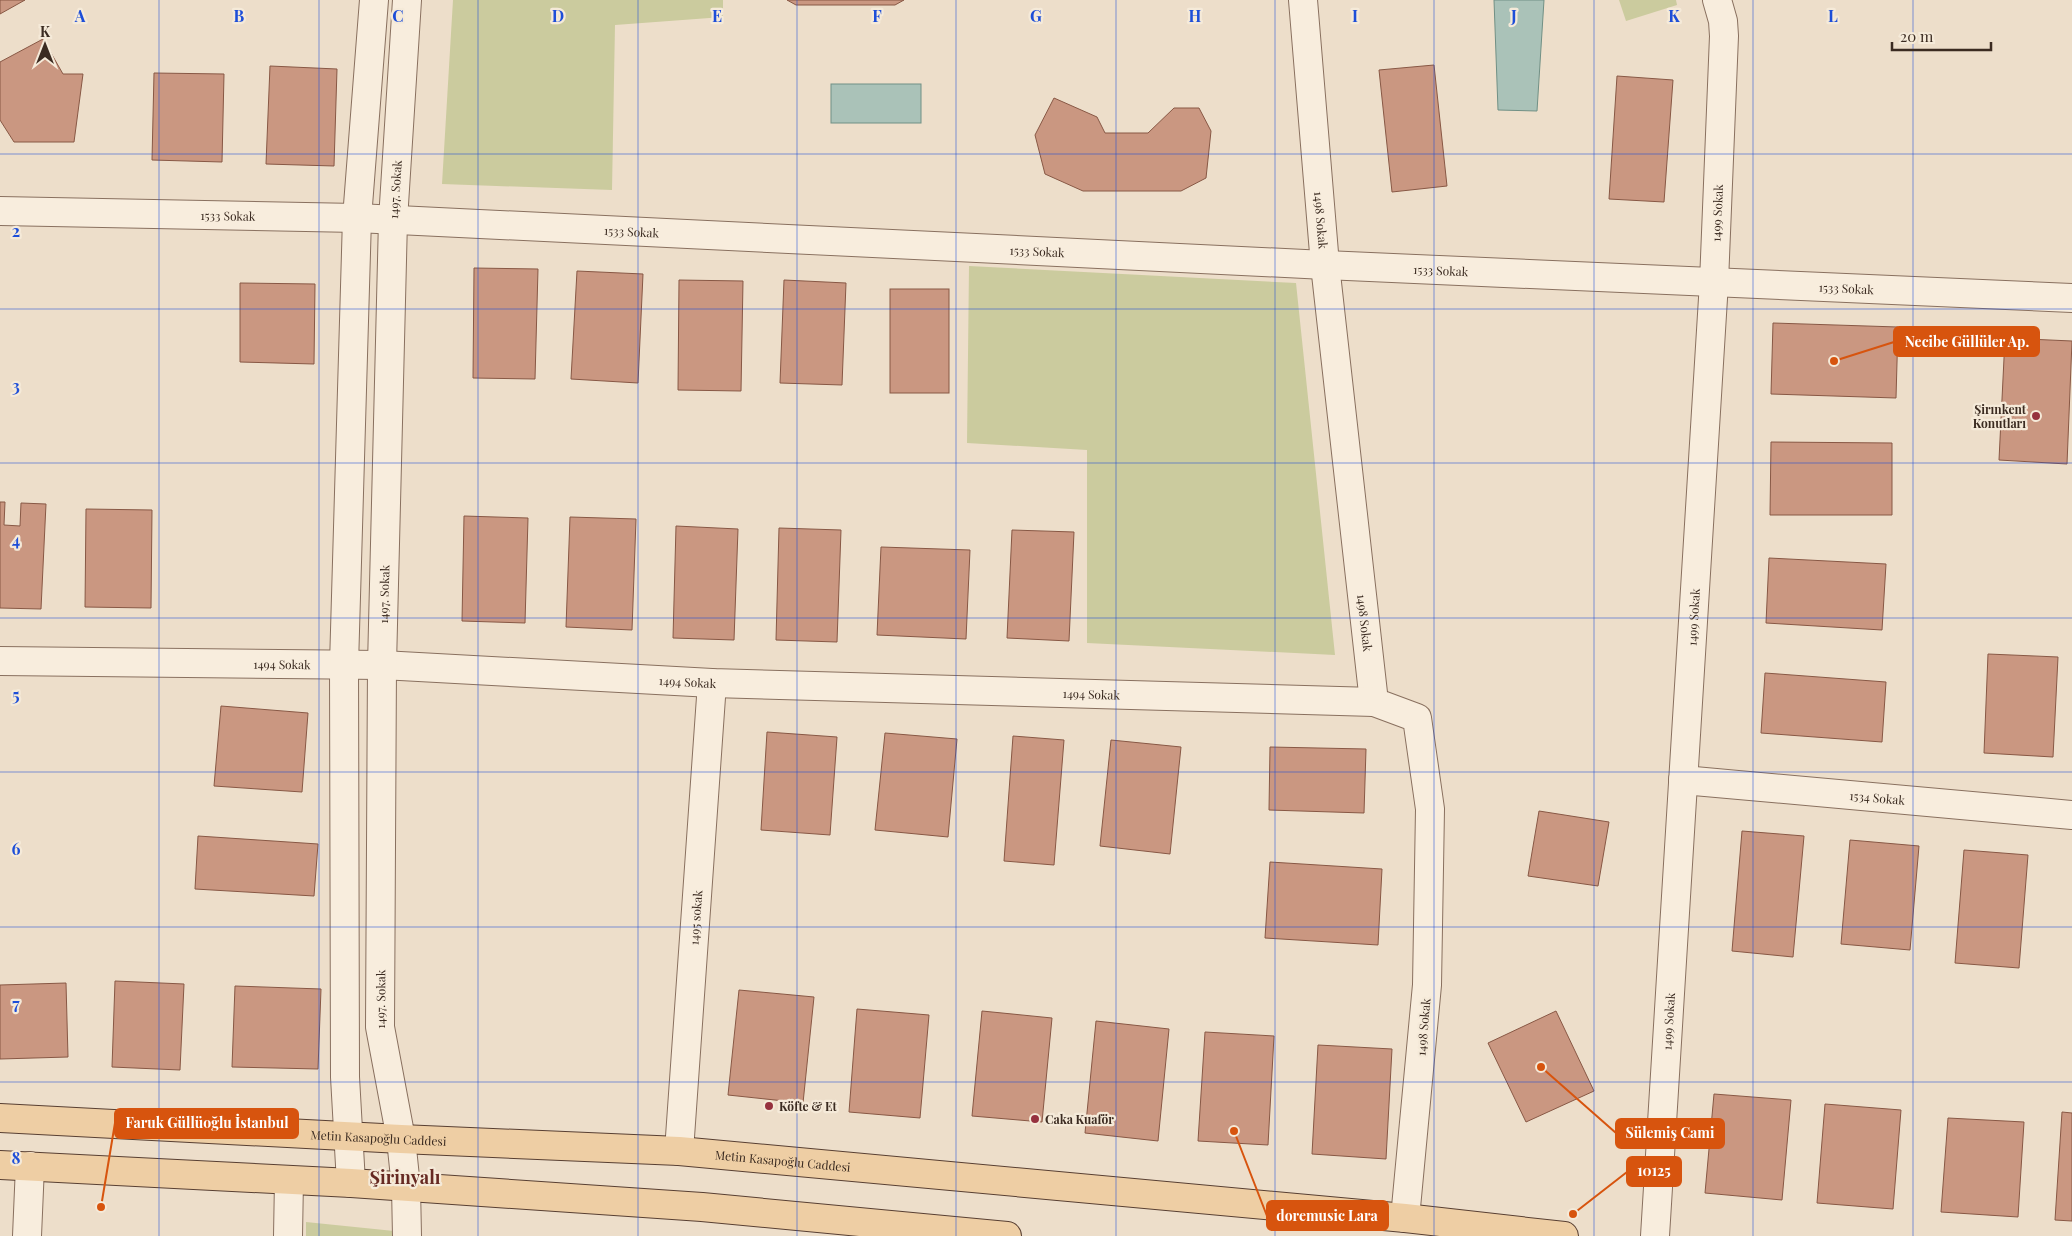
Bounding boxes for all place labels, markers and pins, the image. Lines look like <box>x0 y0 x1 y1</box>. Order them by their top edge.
callout: Necibe Güllüler Ap. <box>1894 327 2039 356</box>
place label: Şirınkent Konutları <box>1973 401 2027 431</box>
marker: Şirınkent Konutları <box>2030 410 2042 422</box>
place label: Köfte & Et <box>779 1098 838 1114</box>
marker: Köfte & Et <box>763 1100 775 1112</box>
callout: Faruk Güllüoğlu İstanbul <box>115 1109 298 1138</box>
place label: Caka Kuaför <box>1045 1111 1114 1127</box>
marker: Caka Kuaför <box>1029 1113 1041 1125</box>
callout: Sülemiş Cami <box>1616 1119 1724 1148</box>
callout: 10125 <box>1627 1157 1681 1186</box>
callout: doremusic Lara <box>1267 1201 1388 1230</box>

